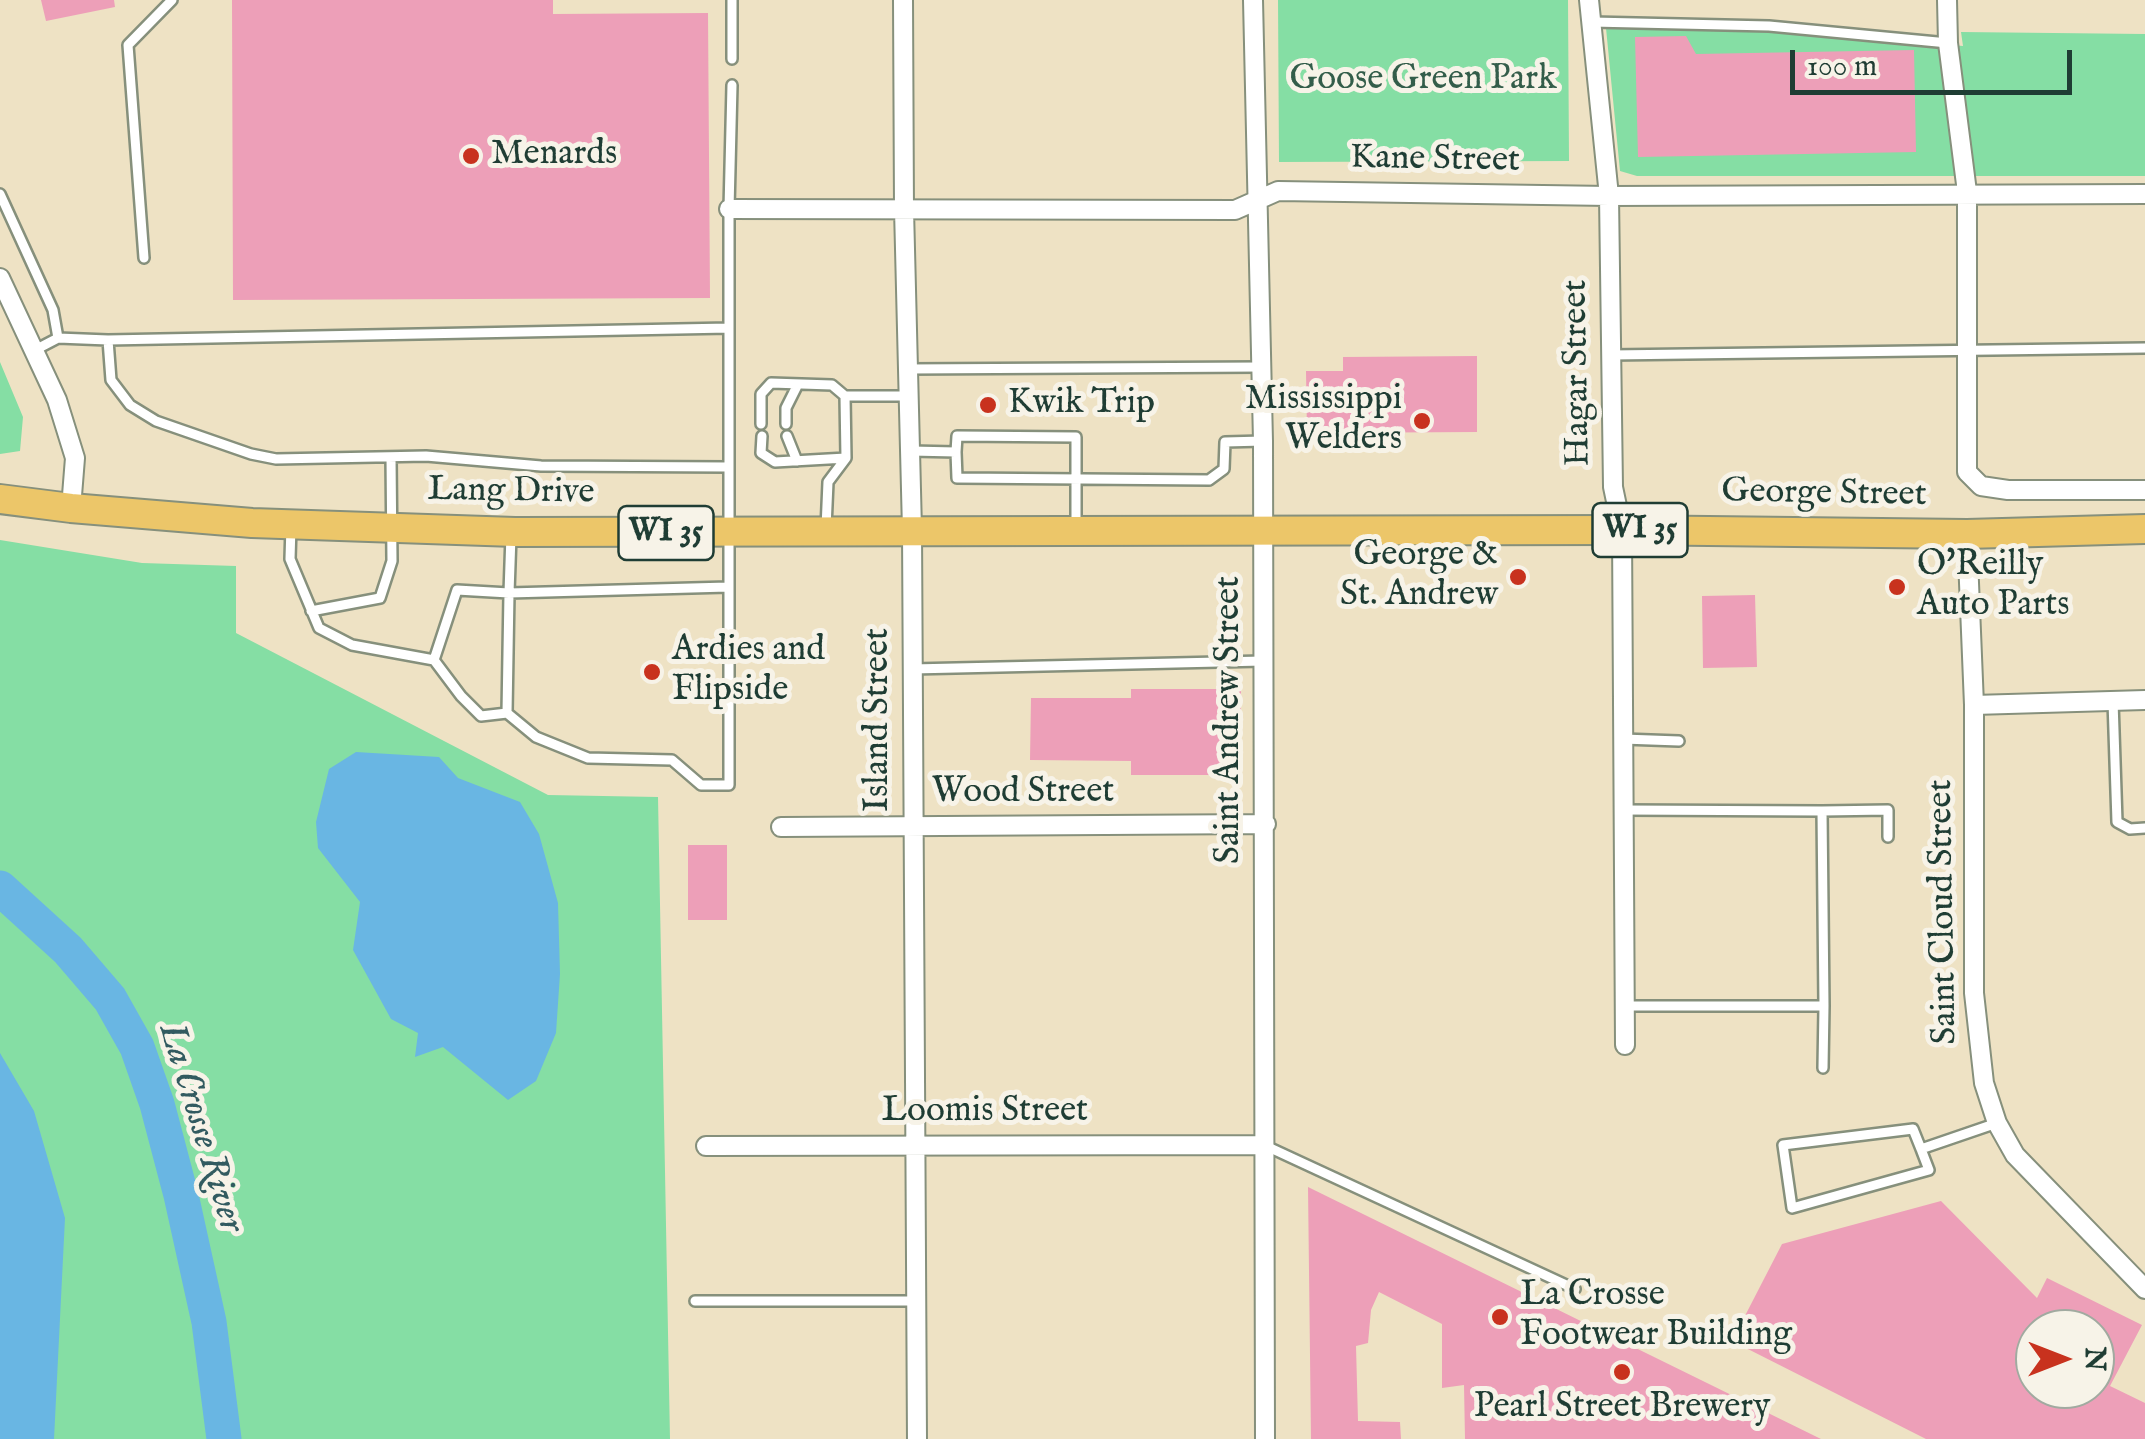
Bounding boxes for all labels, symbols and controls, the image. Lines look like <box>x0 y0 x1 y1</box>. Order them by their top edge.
scale bar <box>1795 30 2078 92</box>
text: 100 m <box>1807 48 1877 86</box>
park label: Goose Green Park <box>1289 60 1557 102</box>
place label: Menards <box>491 135 617 177</box>
street label: Kane Street <box>1350 139 1520 183</box>
marker: Menards <box>460 145 482 167</box>
street label: Hagar Street <box>1556 279 1602 467</box>
place label: Mississippi Welders <box>1245 380 1402 462</box>
place label: Kwik Trip <box>1008 384 1155 426</box>
marker: Kwik Trip <box>977 394 999 416</box>
marker: Mississippi Welders <box>1411 410 1433 432</box>
street label: Lang Drive <box>427 471 595 515</box>
street label: George Street <box>1721 472 1927 518</box>
road number: WI 35 <box>1592 503 1688 557</box>
road number: WI 35 <box>618 506 714 560</box>
place label: George & St. Andrew <box>1340 536 1498 618</box>
place label: O'Reilly Auto Parts <box>1917 546 2070 628</box>
marker: George & St. Andrew <box>1507 566 1529 588</box>
street label: Saint Andrew Street <box>1210 576 1252 864</box>
marker: O'Reilly Auto Parts <box>1886 576 1908 598</box>
street label: Island Street <box>859 628 901 812</box>
place label: Ardies and Flipside <box>672 631 825 713</box>
marker: Ardies and Flipside <box>641 661 663 683</box>
street label: Wood Street <box>932 773 1114 815</box>
street label: Saint Cloud Street <box>1922 779 1968 1045</box>
water label: La Crosse River <box>146 1018 252 1238</box>
street label: Loomis Street <box>882 1092 1088 1134</box>
place label: La Crosse Footwear Building <box>1520 1276 1792 1358</box>
marker: La Crosse Footwear Building <box>1489 1306 1511 1328</box>
north arrow <box>2015 1309 2115 1409</box>
text: N <box>2076 1347 2111 1371</box>
marker: Pearl Street Brewery <box>1611 1361 1633 1383</box>
place label: Pearl Street Brewery <box>1474 1388 1770 1430</box>

